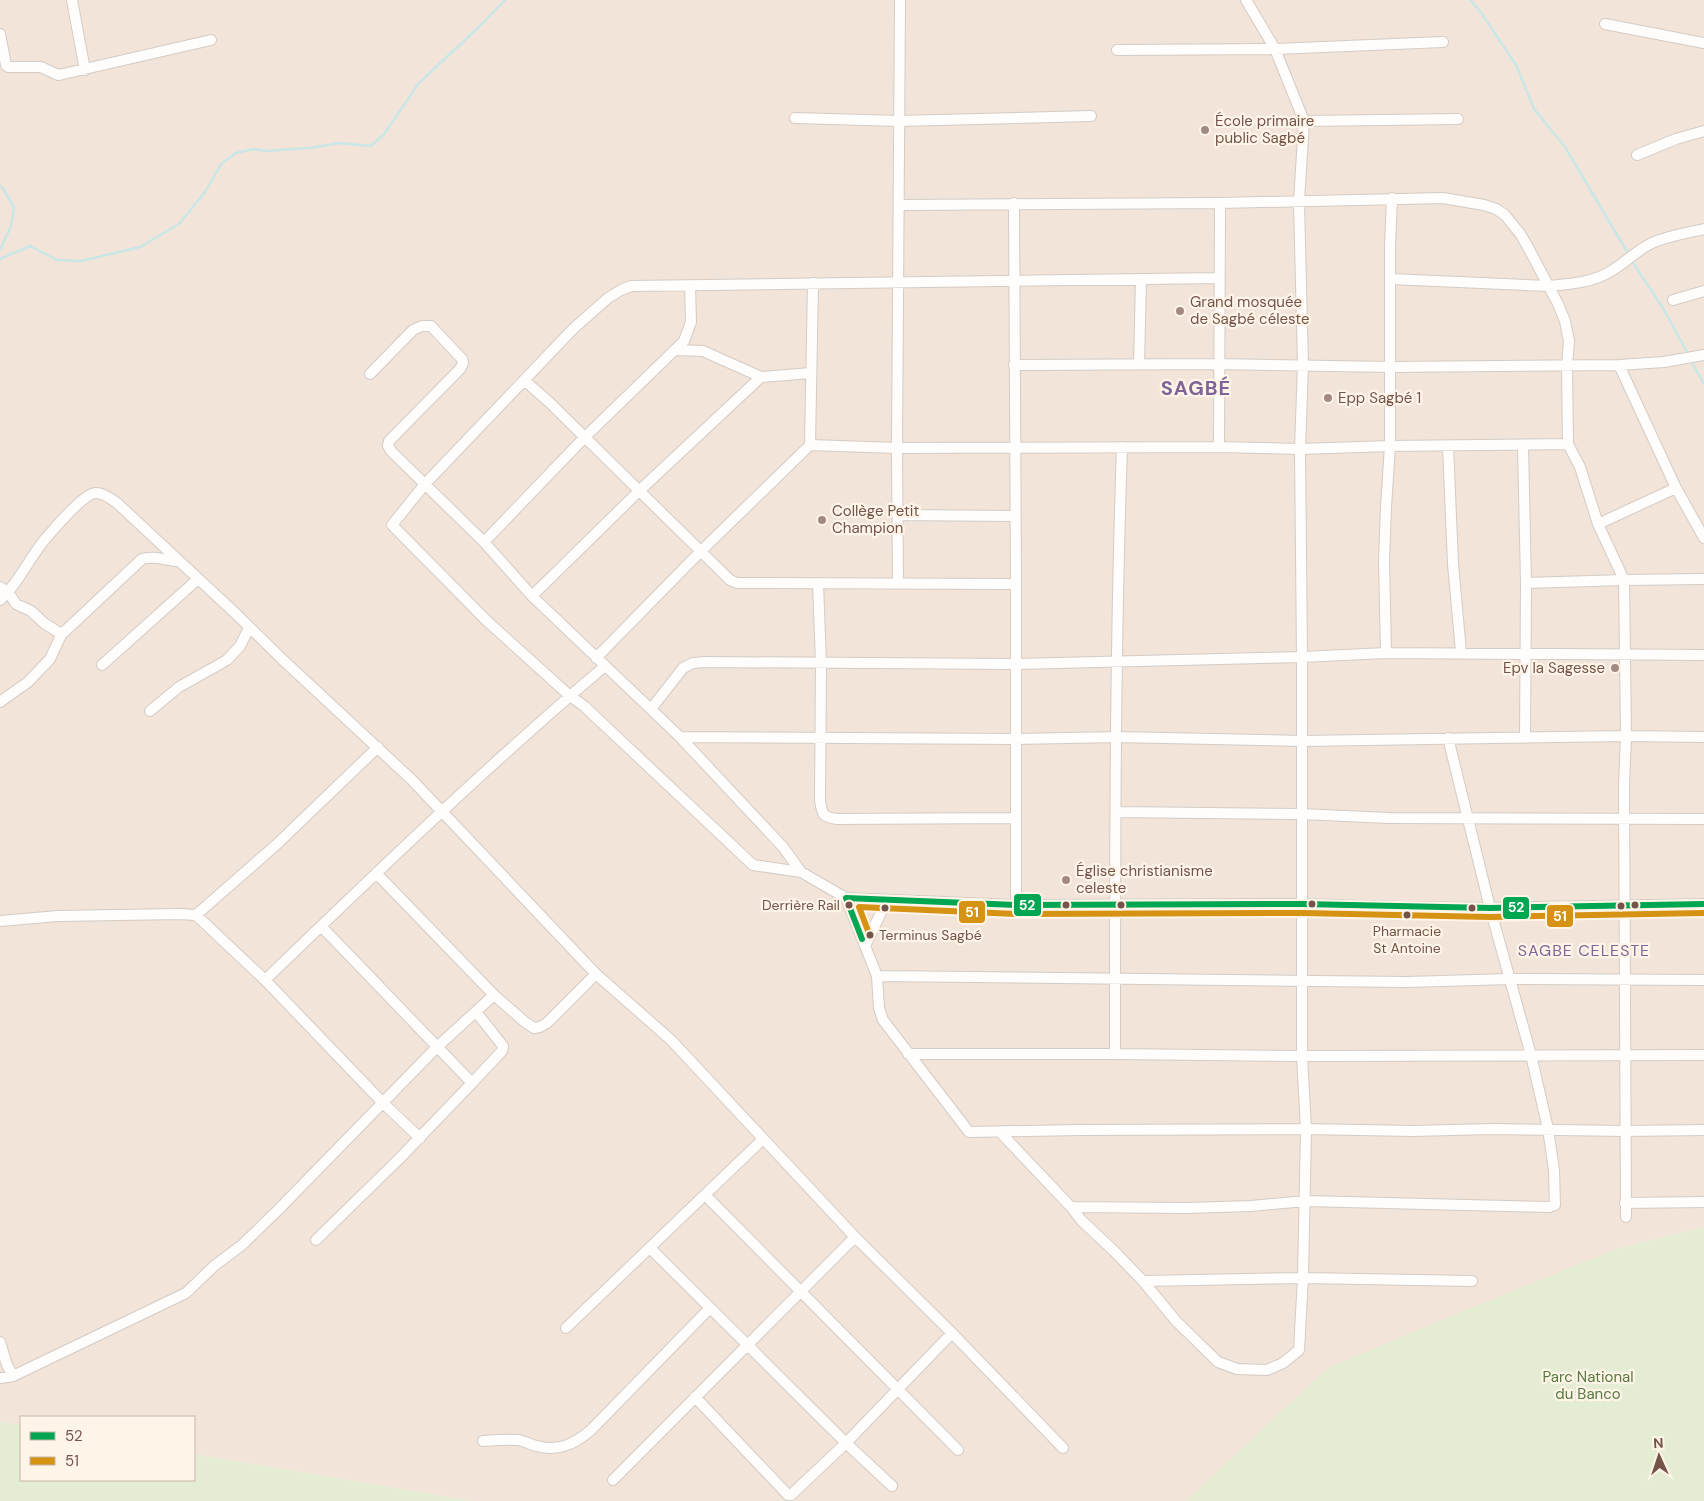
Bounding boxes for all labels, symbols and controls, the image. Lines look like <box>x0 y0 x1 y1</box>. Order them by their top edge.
place label: École primaire public Sagbé <box>1215 111 1314 148</box>
marker: École primaire public Sagbé <box>1199 124 1211 136</box>
place label: Grand mosquée de Sagbé céleste <box>1190 292 1309 329</box>
marker: Grand mosquée de Sagbé céleste <box>1174 305 1186 317</box>
district label: SAGBÉ <box>1161 375 1231 401</box>
place label: Epp Sagbé 1 <box>1338 388 1421 408</box>
marker: Epp Sagbé 1 <box>1322 392 1334 404</box>
place label: Collège Petit Champion <box>832 501 919 538</box>
marker: Collège Petit Champion <box>816 514 828 526</box>
place label: Epv la Sagesse <box>1503 658 1605 678</box>
marker: Epv la Sagesse <box>1609 662 1621 674</box>
place label: Église christianisme celeste <box>1076 861 1213 898</box>
marker: Église christianisme celeste <box>1060 874 1072 886</box>
line badge: 52 <box>1013 893 1042 917</box>
place label: Derrière Rail <box>762 896 840 914</box>
text: 52 <box>1019 896 1035 914</box>
line badge: 52 <box>1502 896 1530 920</box>
text: 52 <box>1508 898 1524 916</box>
unlabelled marker <box>1307 899 1317 909</box>
marker: Derrière Rail <box>844 900 854 910</box>
line badge: 51 <box>958 900 986 924</box>
unlabelled marker <box>1061 900 1071 910</box>
unlabelled marker <box>1116 900 1126 910</box>
unlabelled marker <box>1630 900 1640 910</box>
unlabelled marker <box>1616 901 1626 911</box>
unlabelled marker <box>880 903 890 913</box>
text: 51 <box>965 903 979 921</box>
unlabelled marker <box>1467 903 1477 913</box>
line badge: 51 <box>1546 904 1574 928</box>
text: 51 <box>1553 907 1567 925</box>
marker: Pharmacie St Antoine <box>1402 910 1412 920</box>
place label: Pharmacie St Antoine <box>1373 922 1441 957</box>
place label: Terminus Sagbé <box>879 926 982 944</box>
marker: Terminus Sagbé <box>865 930 875 940</box>
district label: SAGBE CELESTE <box>1518 940 1650 961</box>
park label: Parc National du Banco <box>1542 1367 1634 1404</box>
legend <box>20 1416 195 1481</box>
text: 52 <box>65 1426 83 1446</box>
north arrow <box>1634 1431 1684 1481</box>
text: N <box>1653 1434 1664 1452</box>
text: 51 <box>65 1451 79 1471</box>

